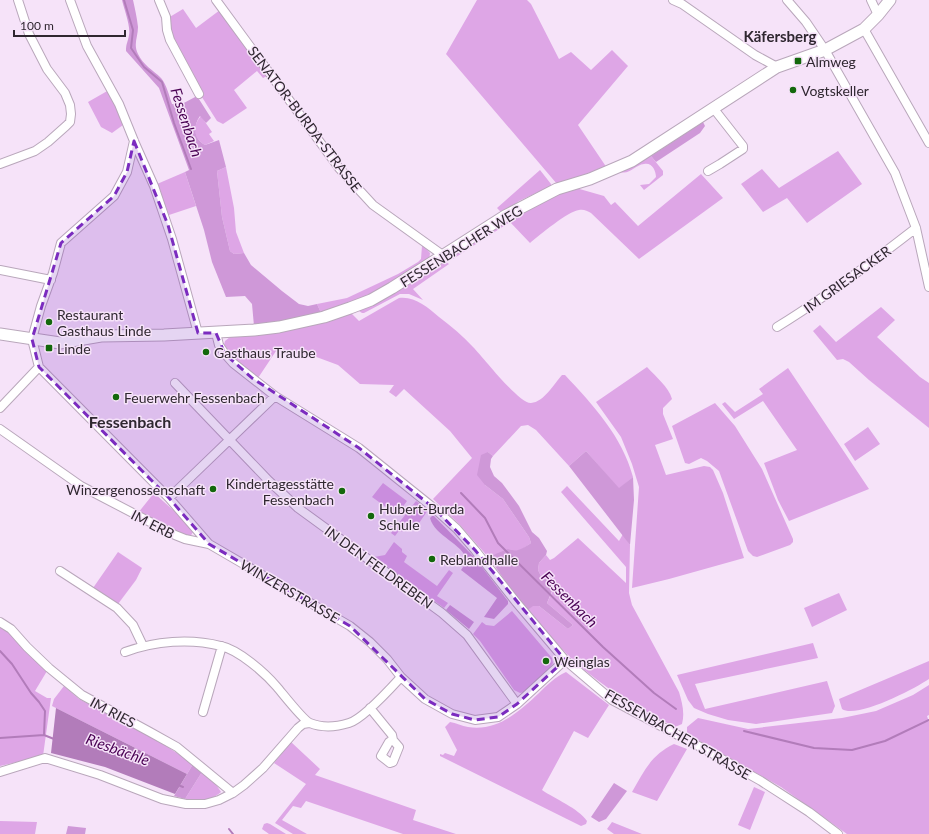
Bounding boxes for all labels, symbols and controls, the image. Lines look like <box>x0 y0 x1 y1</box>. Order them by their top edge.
scale bar <box>14 12 125 38</box>
text: 100 m <box>20 18 54 33</box>
district label: Käfersberg <box>743 27 817 45</box>
street label: SENATOR-BURDA-STRASSE <box>245 43 365 195</box>
place label: Almweg <box>806 53 856 70</box>
marker: Almweg <box>793 56 803 66</box>
place label: Vogtskeller <box>801 82 869 99</box>
water label: Fessenbach <box>167 85 207 159</box>
marker: Vogtskeller <box>788 85 798 95</box>
street label: FESSENBACHER WEG <box>397 201 525 291</box>
street label: IM GRIESACKER <box>800 242 894 316</box>
place label: Restaurant Gasthaus Linde <box>57 306 151 339</box>
marker: Restaurant Gasthaus Linde <box>44 317 54 327</box>
place label: Linde <box>57 340 91 357</box>
marker: Linde <box>44 343 54 353</box>
place label: Gasthaus Traube <box>214 344 316 361</box>
marker: Gasthaus Traube <box>201 347 211 357</box>
place label: Feuerwehr Fessenbach <box>124 389 265 406</box>
marker: Feuerwehr Fessenbach <box>111 392 121 402</box>
district label: Fessenbach <box>89 412 171 431</box>
place label: Kindertagesstätte Fessenbach <box>226 475 334 508</box>
place label: Winzergenossenschaft <box>66 481 205 498</box>
marker: Winzergenossenschaft <box>208 484 218 494</box>
marker: Kindertagesstätte Fessenbach <box>337 486 347 496</box>
place label: Hubert-Burda Schule <box>379 500 464 533</box>
street label: IM ERB <box>128 506 178 542</box>
marker: Hubert-Burda Schule <box>366 511 376 521</box>
street label: IN DEN FELDREBEN <box>322 522 436 612</box>
place label: Reblandhalle <box>440 551 518 568</box>
marker: Reblandhalle <box>427 554 437 564</box>
street label: WINZERSTRASSE <box>237 556 343 626</box>
water label: Fessenbach <box>538 567 602 631</box>
place label: Weinglas <box>554 653 610 670</box>
marker: Weinglas <box>541 656 551 666</box>
street label: FESSENBACHER STRASSE <box>602 685 754 783</box>
street label: IM RIES <box>87 693 139 731</box>
water label: Riesbächle <box>84 729 152 769</box>

